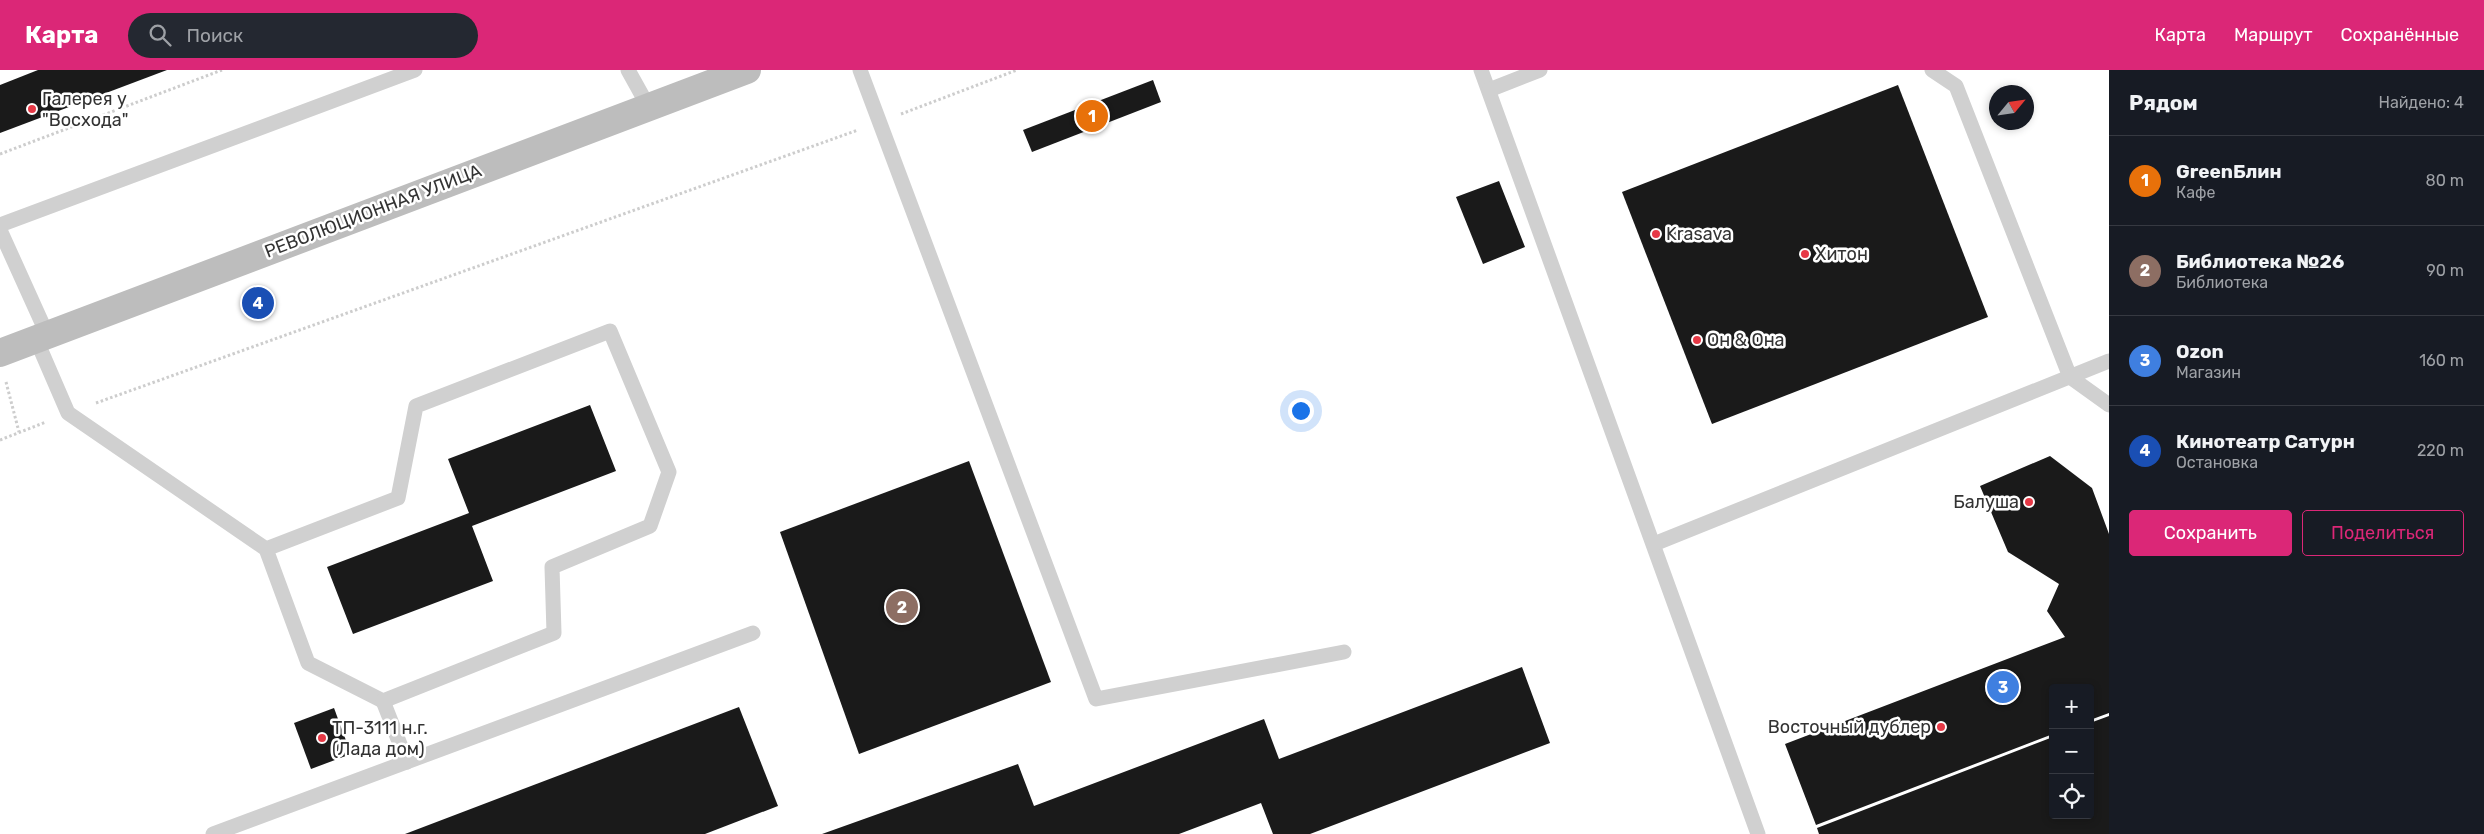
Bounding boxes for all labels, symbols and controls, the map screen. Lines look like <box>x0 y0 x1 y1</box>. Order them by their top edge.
search box <box>128 13 478 58</box>
text: Карта <box>25 21 98 49</box>
icon: search <box>146 21 174 49</box>
text: Поиск <box>186 24 243 47</box>
text: Карта <box>2155 24 2206 46</box>
text: Маршрут <box>2234 24 2313 46</box>
text: Сохранённые <box>2341 24 2459 46</box>
north arrow <box>1989 85 2034 130</box>
place label: Галерея у "Восхода" <box>42 88 129 131</box>
text: Рядом <box>2129 90 2198 115</box>
text: Найдено: 4 <box>2379 93 2464 112</box>
pin: 1 <box>1076 97 1108 135</box>
marker: Галерея у "Восхода" <box>26 103 38 115</box>
street label: РЕВОЛЮЦИОННАЯ УЛИЦА <box>261 159 485 263</box>
text: GreenБлин <box>2176 160 2282 183</box>
text: 1 <box>2141 171 2149 190</box>
text: 80 m <box>2426 171 2464 190</box>
text: Кафе <box>2176 183 2216 202</box>
place label: Krasava <box>1666 223 1732 245</box>
marker: Krasava <box>1650 228 1662 240</box>
place label: Хитон <box>1815 243 1868 265</box>
marker: Хитон <box>1799 248 1811 260</box>
text: Библиотека №26 <box>2176 250 2344 273</box>
text: 2 <box>2140 261 2150 280</box>
text: 90 m <box>2426 261 2464 280</box>
text: Библиотека <box>2176 273 2268 292</box>
pin: 4 <box>242 284 274 322</box>
place label: Он & Она <box>1707 329 1785 351</box>
marker: Он & Она <box>1691 334 1703 346</box>
text: Ozon <box>2176 340 2224 363</box>
text: 3 <box>2140 351 2150 370</box>
text: 160 m <box>2419 351 2464 370</box>
text: Магазин <box>2176 363 2241 382</box>
your location <box>1288 398 1314 424</box>
text: Кинотеатр Сатурн <box>2176 430 2355 453</box>
text: 4 <box>2140 441 2150 460</box>
text: 220 m <box>2417 441 2464 460</box>
text: Остановка <box>2176 453 2258 472</box>
place label: Балуша <box>1953 491 2019 513</box>
marker: Балуша <box>2023 496 2035 508</box>
button: Сохранить <box>2129 510 2292 556</box>
button: Поделиться <box>2302 510 2464 556</box>
pin: 2 <box>886 588 918 626</box>
pin: 3 <box>1987 668 2019 706</box>
map controls <box>2049 684 2094 819</box>
button: + <box>2049 684 2094 729</box>
place label: Восточный дублер <box>1768 716 1931 738</box>
place label: ТП-3111 н.г. (Лада дом) <box>332 717 428 760</box>
marker: Восточный дублер <box>1935 721 1947 733</box>
button: − <box>2049 729 2094 774</box>
marker: ТП-3111 н.г. (Лада дом) <box>316 732 328 744</box>
button: locate <box>2049 774 2094 819</box>

